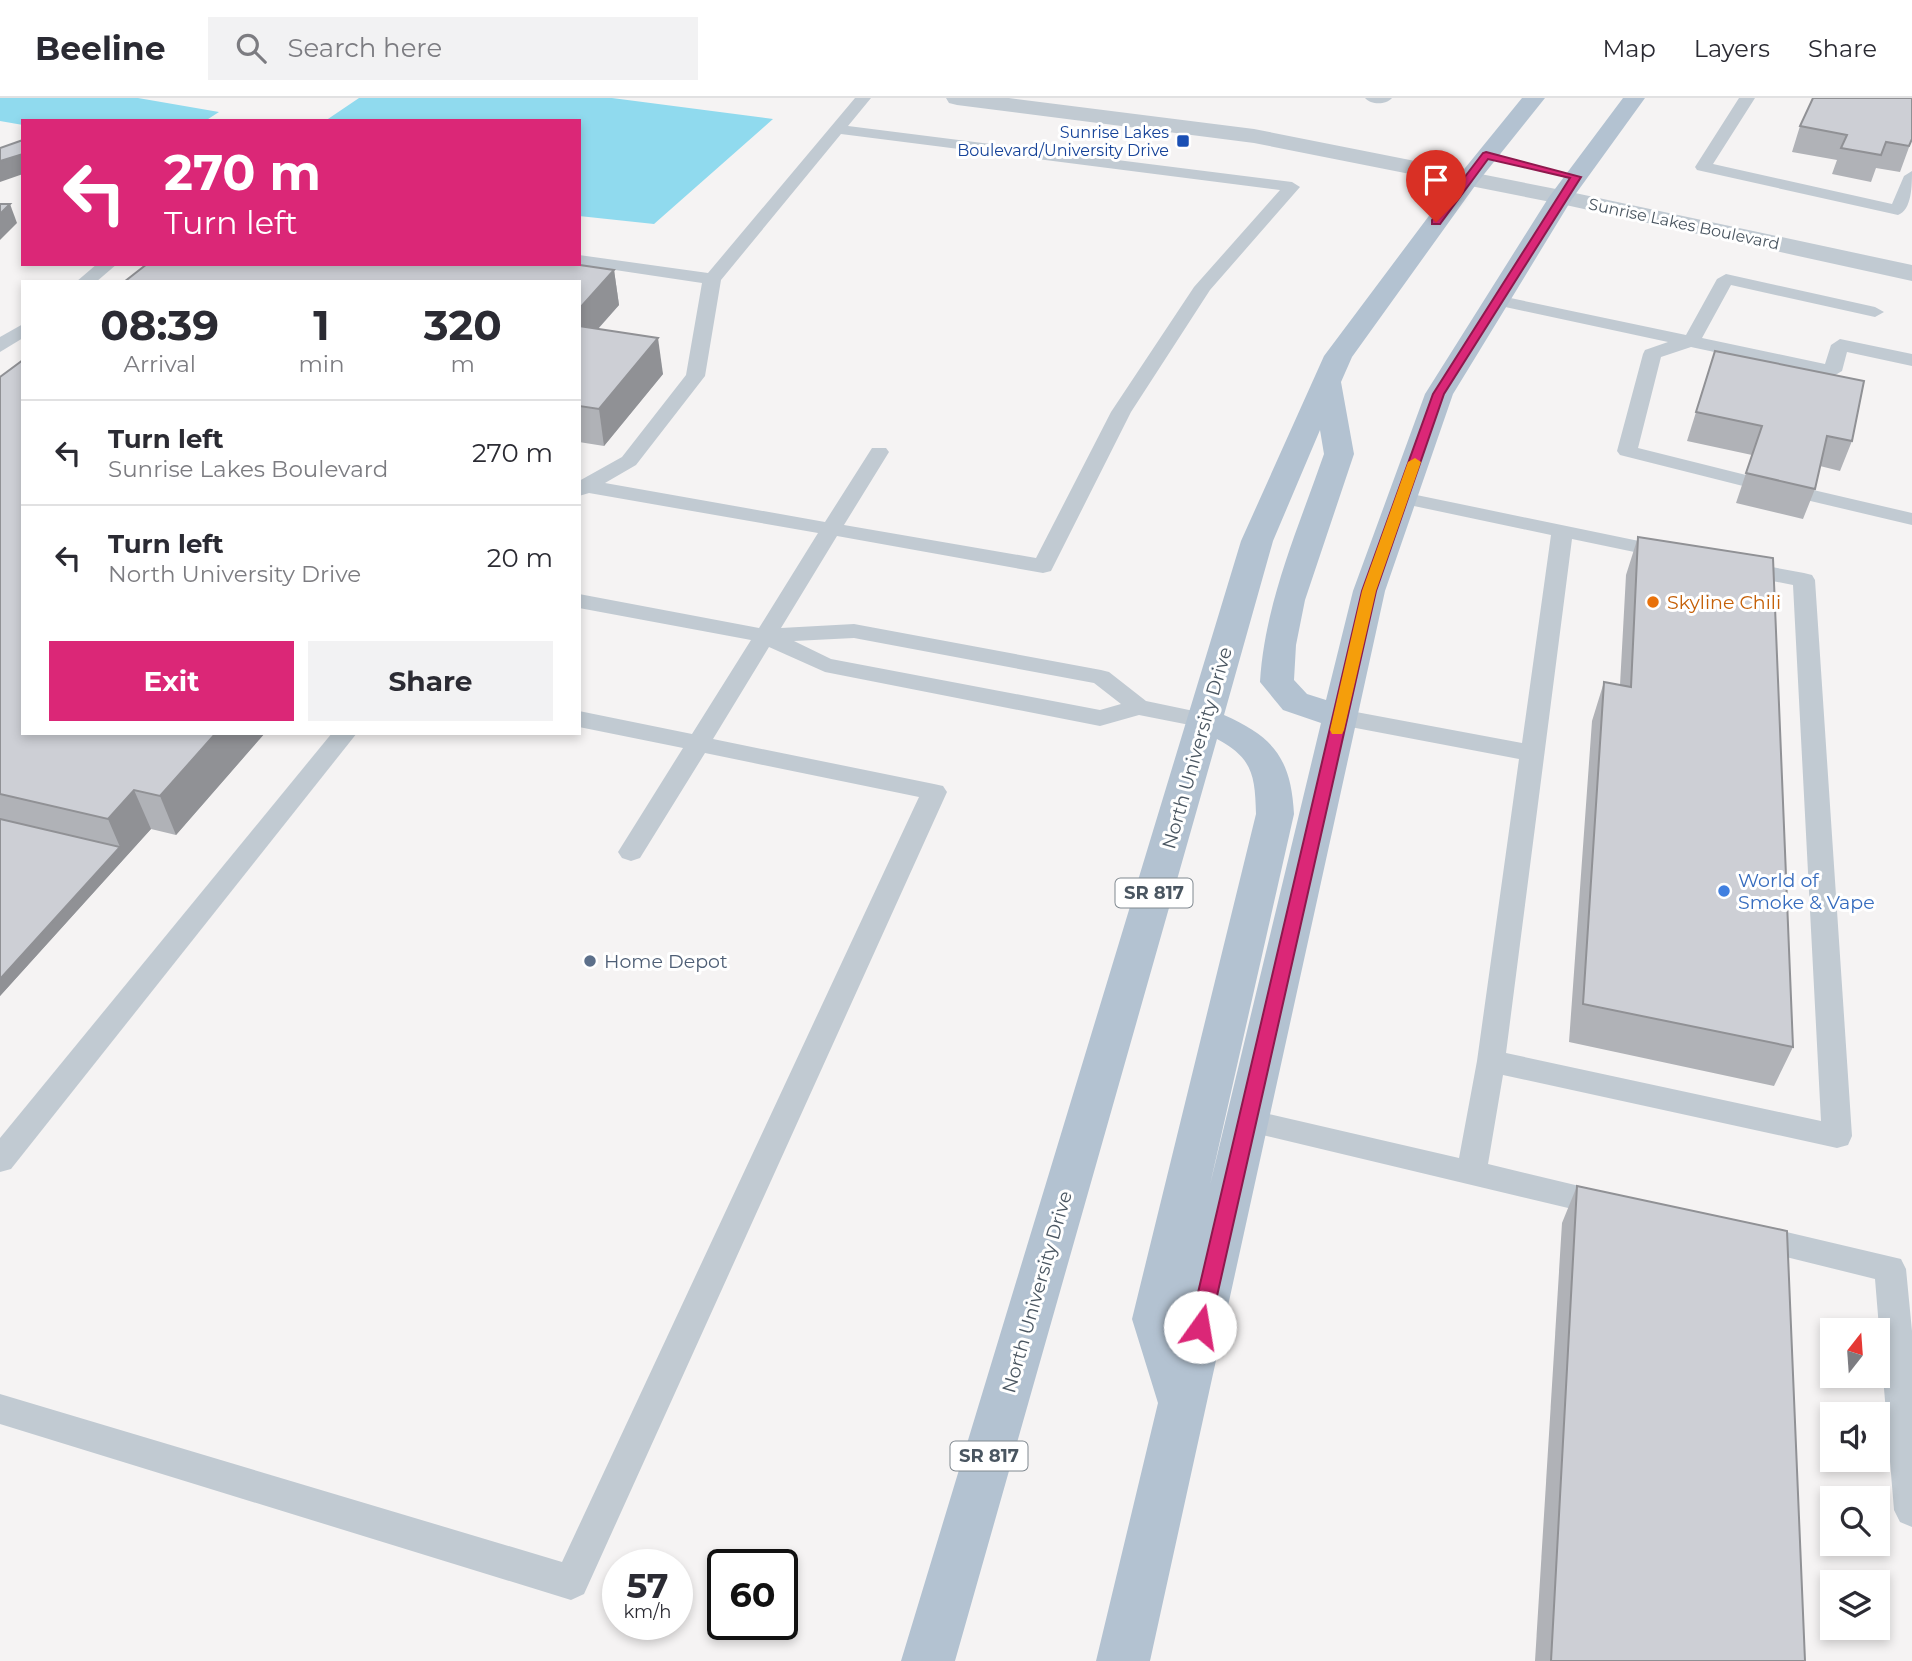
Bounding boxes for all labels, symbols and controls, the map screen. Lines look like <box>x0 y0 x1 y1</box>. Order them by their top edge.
search box <box>208 17 698 80</box>
text: Beeline <box>35 28 166 68</box>
icon: search <box>232 29 270 67</box>
text: Search here <box>288 32 442 64</box>
text: Map <box>1602 34 1656 63</box>
text: Layers <box>1694 34 1770 63</box>
text: Share <box>1808 34 1877 63</box>
place label: Sunrise Lakes Boulevard/University Drive <box>957 123 1169 160</box>
marker: Sunrise Lakes Boulevard/University Drive <box>1175 133 1191 149</box>
text: 270 m <box>164 143 321 202</box>
icon: left <box>49 147 140 238</box>
pin <box>1406 150 1466 222</box>
icon: arrive <box>1417 161 1455 199</box>
street label: Sunrise Lakes Boulevard <box>1587 194 1781 254</box>
text: Turn left <box>164 203 298 242</box>
text: 08:39 <box>100 299 219 351</box>
text: 1 <box>313 299 330 351</box>
text: 320 <box>424 299 502 351</box>
text: Arrival <box>123 350 196 378</box>
text: min <box>298 350 345 378</box>
text: m <box>451 350 475 378</box>
text: Turn left <box>108 423 224 455</box>
icon: left <box>49 434 87 472</box>
text: 270 m <box>472 437 553 469</box>
text: Sunrise Lakes Boulevard <box>108 455 388 483</box>
text: Turn left <box>108 528 224 560</box>
icon: left <box>49 539 87 577</box>
text: 20 m <box>487 542 553 574</box>
text: North University Drive <box>108 560 361 588</box>
place label: Skyline Chili <box>1667 591 1781 614</box>
marker: Skyline Chili <box>1645 594 1661 610</box>
button: Exit <box>49 641 294 721</box>
button: Share <box>308 641 553 721</box>
street label: North University Drive <box>1157 644 1237 852</box>
place label: World of Smoke & Vape <box>1738 869 1875 914</box>
road number: SR 817 <box>1116 878 1192 908</box>
marker: World of Smoke & Vape <box>1716 883 1732 899</box>
place label: Home Depot <box>604 950 728 973</box>
marker: Home Depot <box>582 953 598 969</box>
street label: North University Drive <box>997 1188 1077 1396</box>
position arrow <box>1163 1290 1237 1364</box>
north arrow <box>1820 1318 1890 1388</box>
map controls <box>1820 1318 1890 1640</box>
button: sound <box>1820 1402 1890 1472</box>
road number: SR 817 <box>950 1442 1028 1470</box>
button: search <box>1820 1486 1890 1556</box>
speed limit sign: 60 <box>707 1549 798 1640</box>
text: 57 <box>626 1564 669 1607</box>
button: layers <box>1820 1570 1890 1640</box>
text: km/h <box>623 1601 672 1623</box>

